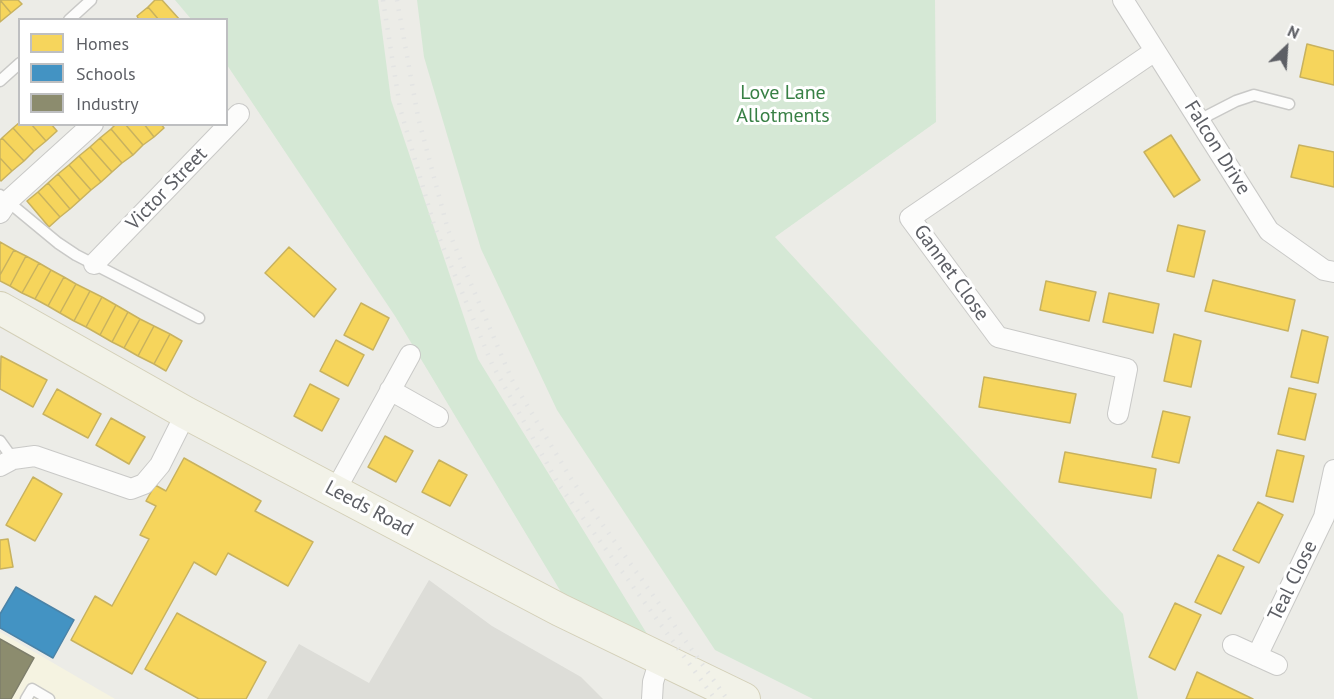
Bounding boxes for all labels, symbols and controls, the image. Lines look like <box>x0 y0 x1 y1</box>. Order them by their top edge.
legend <box>18 18 228 126</box>
north arrow <box>1256 18 1316 78</box>
text: N <box>1285 20 1303 43</box>
text: Homes <box>76 32 129 55</box>
text: Schools <box>76 62 136 85</box>
park label: Love Lane Allotments <box>736 81 830 128</box>
text: Industry <box>76 92 139 115</box>
street label: Falcon Drive <box>1179 96 1255 200</box>
street label: Victor Street <box>121 142 213 236</box>
street label: Gannet Close <box>908 220 994 326</box>
street label: Leeds Road <box>321 476 417 542</box>
street label: Teal Close <box>1263 537 1323 625</box>

